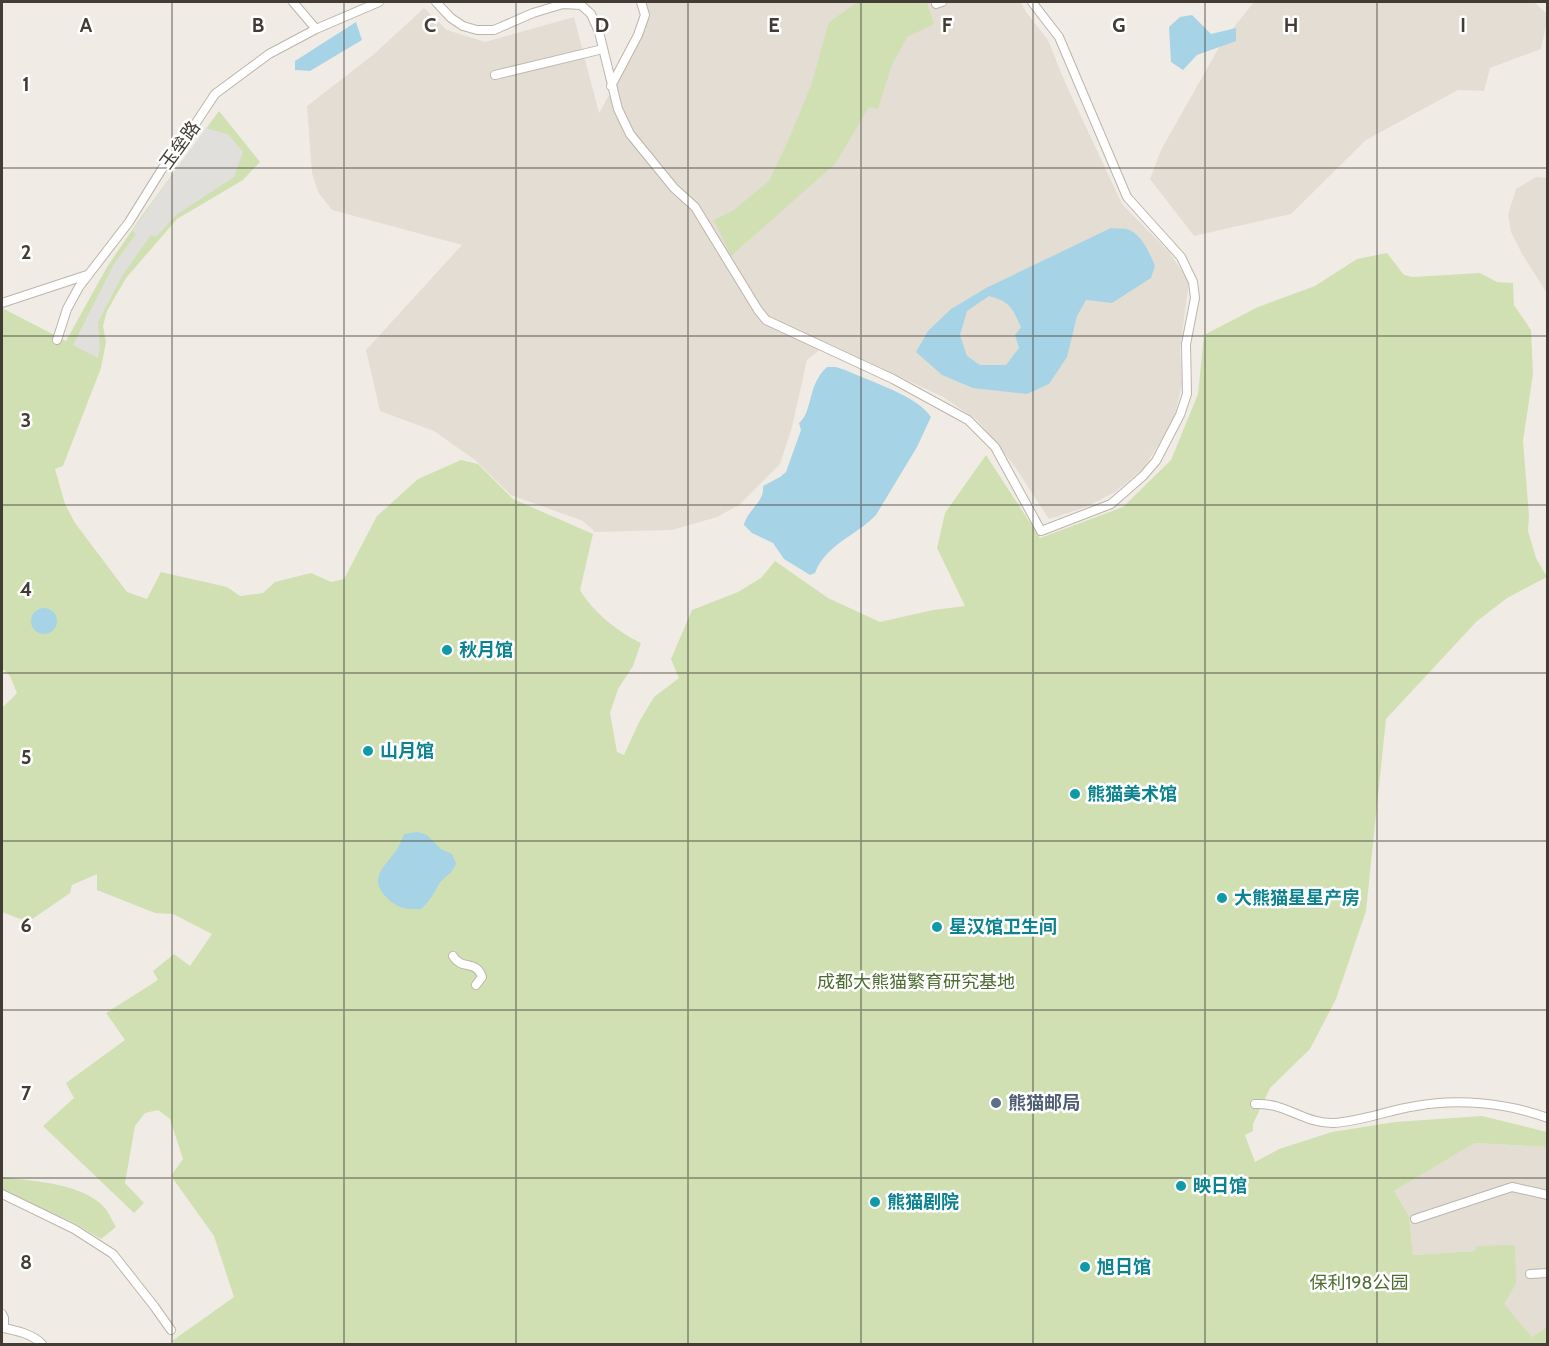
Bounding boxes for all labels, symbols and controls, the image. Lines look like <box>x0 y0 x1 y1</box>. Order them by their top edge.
text: A <box>80 13 93 37</box>
text: B <box>252 13 264 37</box>
text: C <box>424 13 436 37</box>
text: D <box>595 13 609 37</box>
text: E <box>768 13 780 37</box>
text: F <box>942 13 953 37</box>
text: G <box>1112 13 1126 37</box>
text: H <box>1284 13 1298 37</box>
text: I <box>1460 13 1466 37</box>
text: 1 <box>22 72 30 96</box>
street label: 玉垒路 <box>155 117 205 173</box>
text: 2 <box>21 240 31 264</box>
text: 3 <box>21 408 31 432</box>
text: 4 <box>20 577 32 601</box>
place label: 秋月馆 <box>459 639 513 661</box>
marker: 秋月馆 <box>440 643 454 657</box>
place label: 山月馆 <box>380 740 434 762</box>
marker: 山月馆 <box>361 744 375 758</box>
text: 5 <box>21 745 31 769</box>
place label: 熊猫美术馆 <box>1087 783 1177 805</box>
marker: 熊猫美术馆 <box>1068 787 1082 801</box>
place label: 大熊猫星星产房 <box>1234 887 1360 909</box>
marker: 大熊猫星星产房 <box>1215 891 1229 905</box>
text: 6 <box>20 913 32 937</box>
place label: 星汉馆卫生间 <box>949 916 1057 938</box>
marker: 星汉馆卫生间 <box>930 920 944 934</box>
park label: 成都大熊猫繁育研究基地 <box>817 971 1015 993</box>
text: 7 <box>21 1081 32 1105</box>
place label: 熊猫邮局 <box>1008 1092 1080 1114</box>
marker: 熊猫邮局 <box>989 1096 1003 1110</box>
place label: 映日馆 <box>1193 1175 1247 1197</box>
marker: 映日馆 <box>1174 1179 1188 1193</box>
place label: 熊猫剧院 <box>887 1191 959 1213</box>
marker: 熊猫剧院 <box>868 1195 882 1209</box>
text: 8 <box>20 1250 32 1274</box>
place label: 旭日馆 <box>1097 1256 1151 1278</box>
marker: 旭日馆 <box>1078 1260 1092 1274</box>
park label: 保利198公园 <box>1310 1272 1409 1294</box>

